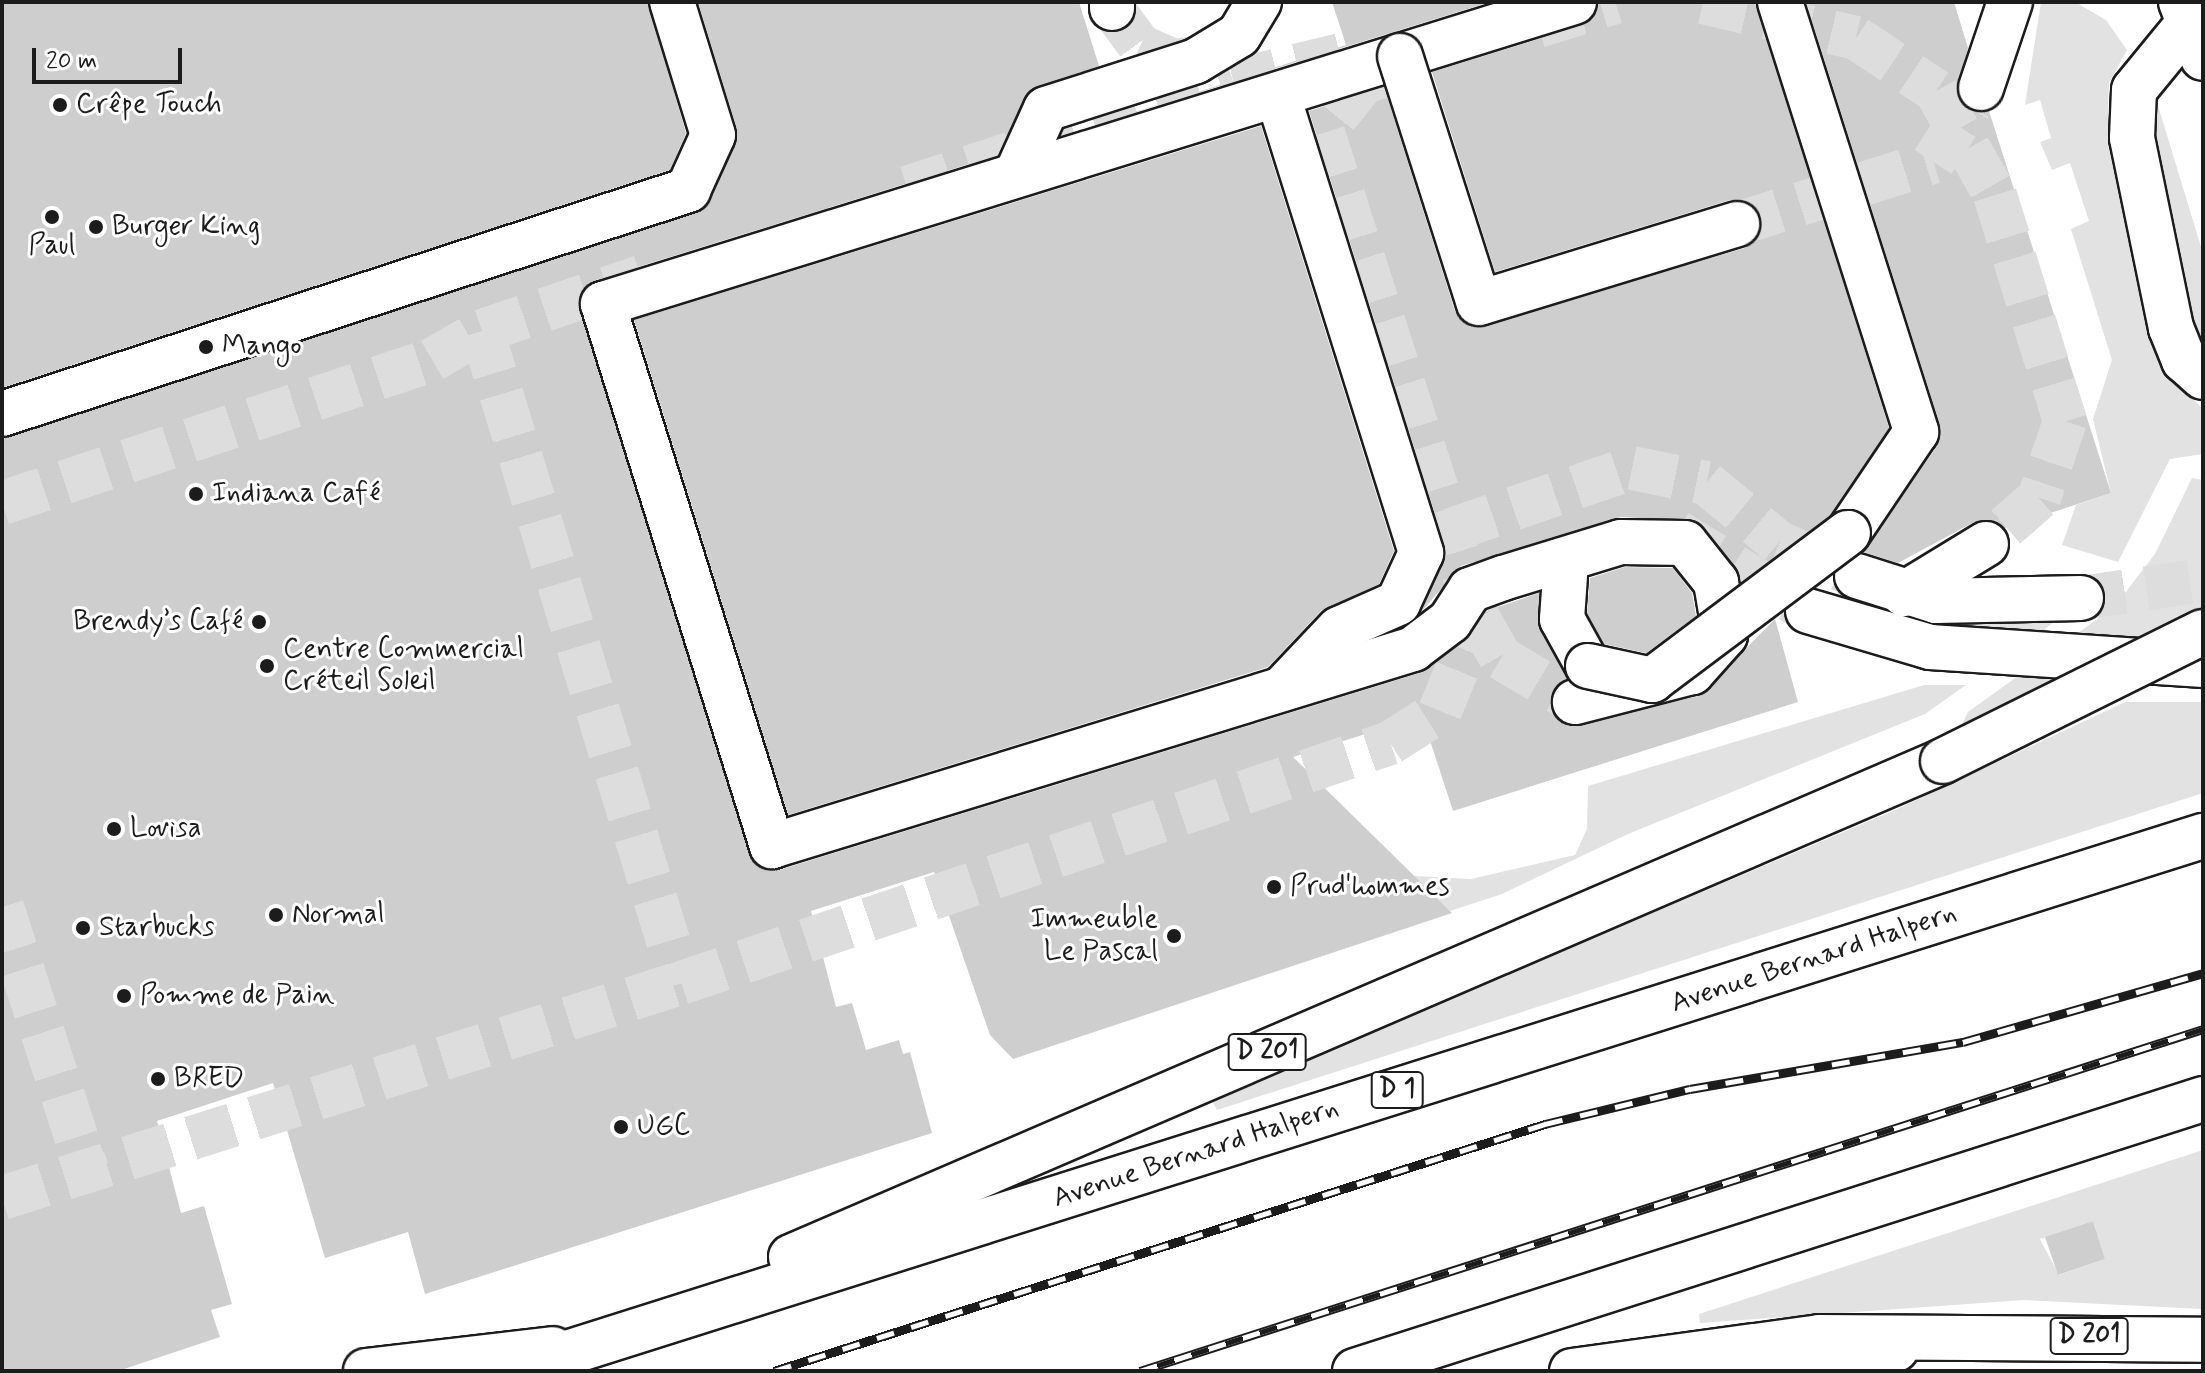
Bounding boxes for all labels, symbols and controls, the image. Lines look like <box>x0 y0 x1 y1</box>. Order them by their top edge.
scale bar <box>36 32 186 82</box>
text: 20 m <box>46 46 97 77</box>
place label: Crêpe Touch <box>76 88 217 122</box>
marker: Crêpe Touch <box>51 96 69 114</box>
marker: Paul <box>43 208 61 226</box>
place label: Burger King <box>112 210 256 244</box>
marker: Burger King <box>87 218 105 236</box>
place label: Paul <box>29 229 75 263</box>
place label: Mango <box>222 330 302 364</box>
marker: Mango <box>197 338 215 356</box>
place label: Indiana Café <box>212 477 381 511</box>
marker: Indiana Café <box>187 485 205 503</box>
place label: Brendy’s Café <box>68 605 243 639</box>
marker: Brendy’s Café <box>250 613 268 631</box>
place label: Centre Commercial Créteil Soleil <box>283 633 531 699</box>
marker: Centre Commercial Créteil Soleil <box>258 657 276 675</box>
place label: Lovisa <box>130 812 201 846</box>
marker: Lovisa <box>105 820 123 838</box>
place label: Prud'hommes <box>1290 870 1449 904</box>
marker: Prud'hommes <box>1265 878 1283 896</box>
street label: Avenue Bernard Halpern <box>1668 897 1960 1021</box>
place label: Normal <box>292 898 384 932</box>
place label: Immeuble Le Pascal <box>1030 903 1158 969</box>
marker: Normal <box>267 906 285 924</box>
place label: Starbucks <box>99 911 214 945</box>
marker: Starbucks <box>74 919 92 937</box>
marker: Immeuble Le Pascal <box>1165 927 1183 945</box>
place label: Pomme de Pain <box>140 979 329 1013</box>
marker: Pomme de Pain <box>115 987 133 1005</box>
road number: D 201 <box>1227 1030 1307 1074</box>
place label: BRED <box>174 1062 244 1096</box>
road number: D 1 <box>1369 1068 1425 1112</box>
marker: BRED <box>149 1070 167 1088</box>
street label: Avenue Bernard Halpern <box>1050 1092 1342 1216</box>
place label: UGC <box>637 1110 690 1144</box>
marker: UGC <box>612 1118 630 1136</box>
road number: D 201 <box>2049 1314 2129 1358</box>

